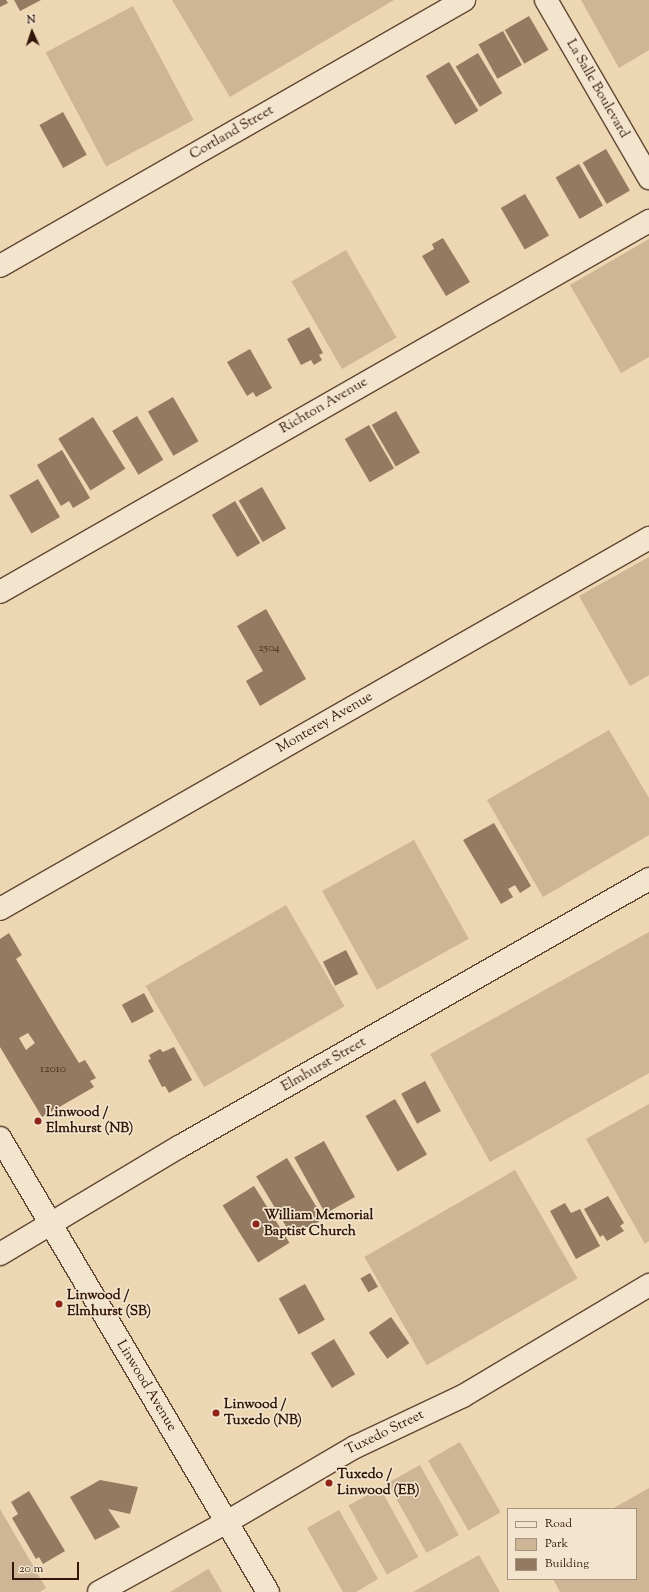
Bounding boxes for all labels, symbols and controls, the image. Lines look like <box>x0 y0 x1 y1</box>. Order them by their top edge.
north arrow <box>12 12 52 52</box>
text: N <box>27 12 36 28</box>
street label: La Salle Boulevard <box>562 37 632 141</box>
street label: Cortland Street <box>187 102 277 164</box>
street label: Richton Avenue <box>277 374 371 438</box>
house number: 2504 <box>258 642 280 656</box>
street label: Monterey Avenue <box>274 689 376 757</box>
street label: Elmhurst Street <box>279 1034 369 1096</box>
house number: 12010 <box>40 1063 66 1077</box>
place label: Linwood / Elmhurst (NB) <box>46 1105 133 1138</box>
marker: Linwood / Elmhurst (NB) <box>33 1116 43 1126</box>
place label: William Memorial Baptist Church <box>264 1208 373 1240</box>
marker: William Memorial Baptist Church <box>251 1219 261 1229</box>
place label: Linwood / Elmhurst (SB) <box>67 1288 151 1320</box>
marker: Linwood / Elmhurst (SB) <box>54 1299 64 1309</box>
street label: Linwood Avenue <box>112 1337 180 1435</box>
place label: Linwood / Tuxedo (NB) <box>224 1397 302 1430</box>
street label: Tuxedo Street <box>343 1407 427 1459</box>
marker: Linwood / Tuxedo (NB) <box>211 1408 221 1418</box>
place label: Tuxedo / Linwood (EB) <box>337 1467 420 1500</box>
marker: Tuxedo / Linwood (EB) <box>324 1478 334 1488</box>
legend <box>507 1508 637 1580</box>
text: Road <box>545 1515 572 1533</box>
text: Park <box>545 1535 568 1553</box>
scale bar <box>14 1554 81 1580</box>
text: Building <box>545 1555 589 1573</box>
text: 20 m <box>19 1560 43 1578</box>

